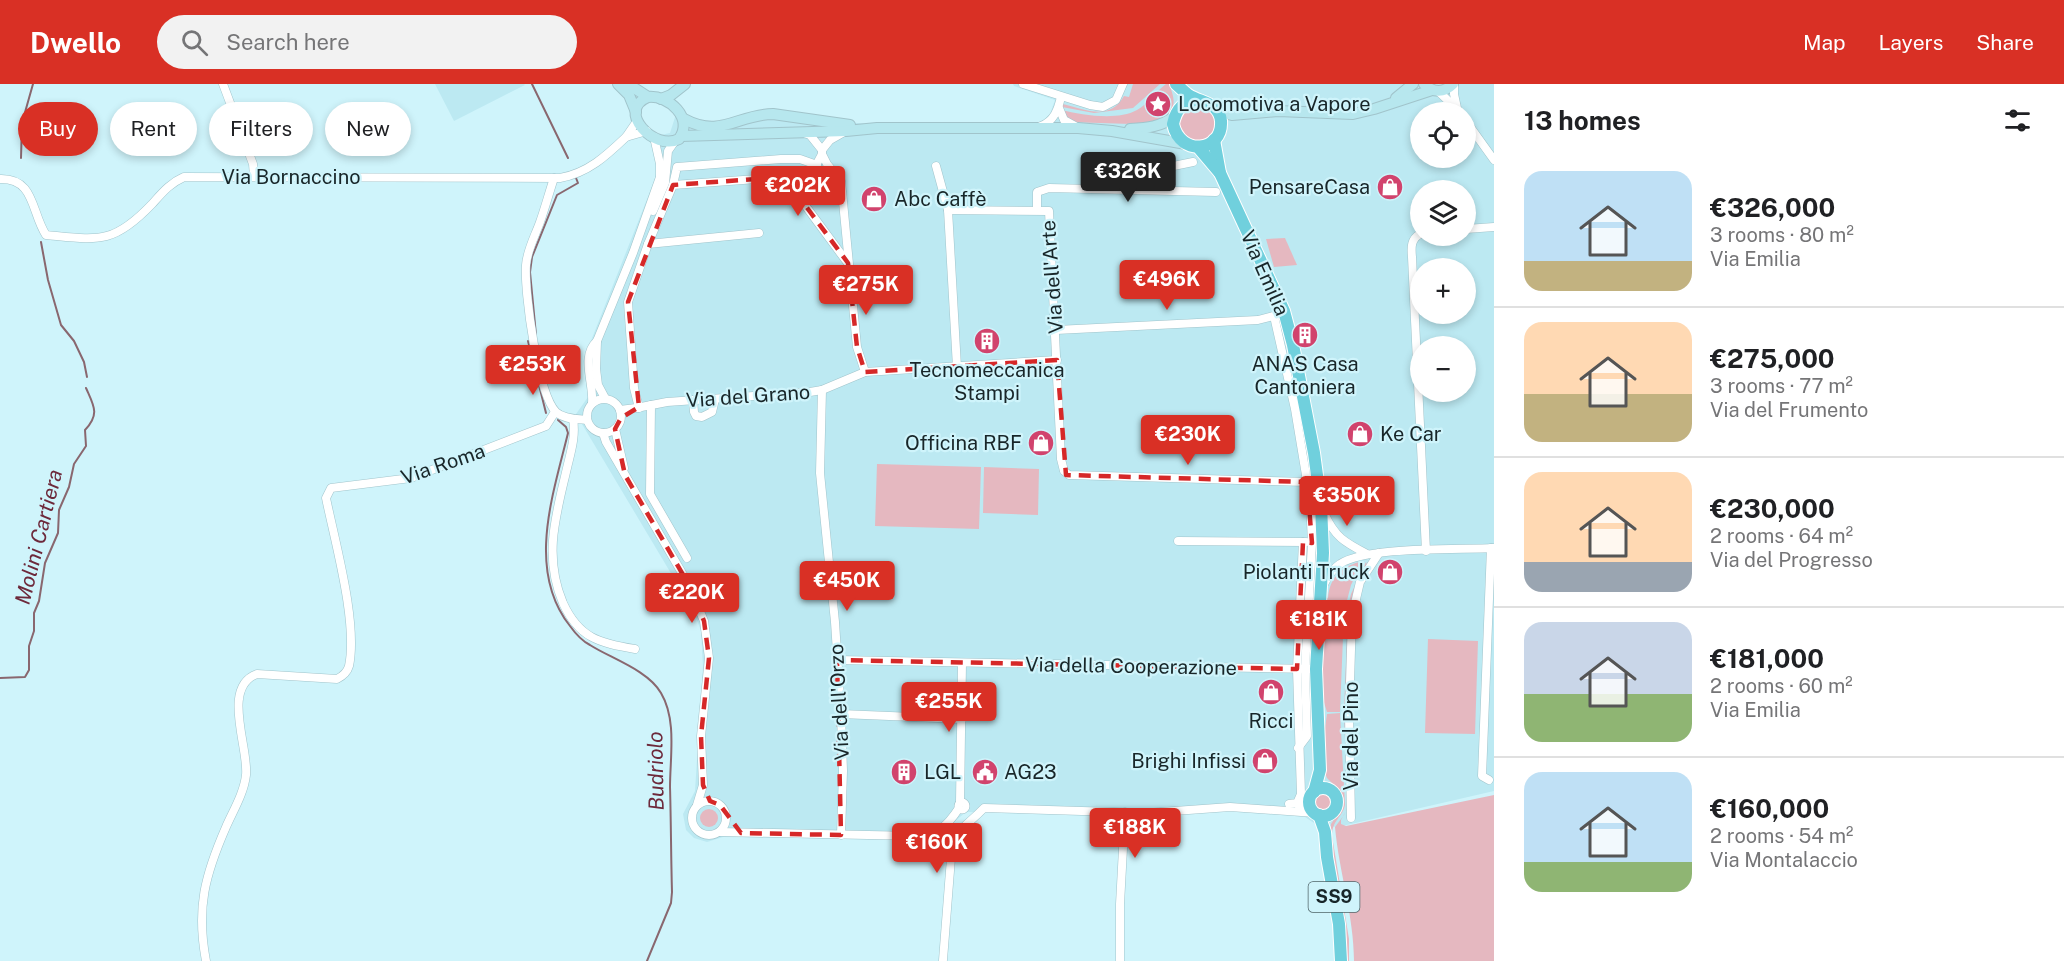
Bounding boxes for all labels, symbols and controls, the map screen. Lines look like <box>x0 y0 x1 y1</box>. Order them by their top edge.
search box <box>157 15 577 69</box>
text: Dwello <box>30 26 121 59</box>
icon: search <box>178 26 211 59</box>
text: Search here <box>226 29 350 55</box>
text: Map <box>1803 30 1846 55</box>
text: Layers <box>1879 30 1943 55</box>
text: Share <box>1976 30 2034 55</box>
place icon: Locomotiva a Vapore <box>1143 89 1173 119</box>
place label: Locomotiva a Vapore <box>1178 92 1371 116</box>
chip: Buy <box>18 102 98 156</box>
chip: Rent <box>110 102 197 156</box>
chip: Filters <box>209 102 313 156</box>
chip: New <box>325 102 411 156</box>
map controls <box>1410 102 1476 402</box>
button: locate <box>1410 102 1476 168</box>
icon: filters <box>2001 104 2034 137</box>
text: 13 homes <box>1524 105 1641 136</box>
pin: €326K <box>1086 152 1170 203</box>
text: €326K <box>1095 159 1161 183</box>
street label: Via Bornaccino <box>222 165 360 189</box>
pin: €202K <box>756 166 840 217</box>
shop icon: PensareCasa <box>1375 172 1405 202</box>
text: €202K <box>765 173 831 197</box>
place label: PensareCasa <box>1249 175 1370 199</box>
button: layers <box>1410 180 1476 246</box>
shop icon: Abc Caffè <box>859 184 889 214</box>
place label: Abc Caffè <box>894 187 987 211</box>
text: €326,000 <box>1710 192 1835 223</box>
icon: home <box>1572 195 1644 267</box>
street label: Via dell'Arte <box>1036 219 1068 335</box>
text: 3 rooms · 80 m² <box>1710 223 1854 247</box>
street label: Via Emilia <box>1236 227 1294 319</box>
text: Via Emilia <box>1710 247 1801 271</box>
button: + <box>1410 258 1476 324</box>
pin: €496K <box>1125 260 1209 311</box>
pin: €275K <box>824 265 908 316</box>
text: €496K <box>1134 267 1200 291</box>
text: €275K <box>833 272 899 296</box>
building icon: ANAS Casa Cantoniera <box>1290 320 1320 350</box>
building icon: Tecnomeccanica Stampi <box>972 326 1002 356</box>
button: − <box>1410 336 1476 402</box>
text: €275,000 <box>1710 343 1835 374</box>
pin: €253K <box>491 345 575 396</box>
icon: home <box>1572 346 1644 418</box>
text: €253K <box>500 352 566 376</box>
place label: ANAS Casa Cantoniera <box>1251 352 1359 399</box>
place label: Tecnomeccanica Stampi <box>910 358 1064 405</box>
text: 3 rooms · 77 m² <box>1710 374 1853 398</box>
street label: Via del Grano <box>685 380 811 412</box>
text: Via del Frumento <box>1710 398 1868 422</box>
pin: €230K <box>1146 415 1230 466</box>
shop icon: Ke Car <box>1345 419 1375 449</box>
text: €230K <box>1155 422 1221 446</box>
place label: Ke Car <box>1380 422 1442 446</box>
shop icon: Officina RBF <box>1026 428 1056 458</box>
place label: Officina RBF <box>905 431 1022 455</box>
street label: Via Roma <box>398 438 488 490</box>
water label: Molini Cartiera <box>10 467 67 607</box>
pin: €350K <box>1305 476 1389 527</box>
text: €350K <box>1313 483 1381 507</box>
text: €230,000 <box>1710 493 1835 524</box>
icon: home <box>1572 496 1644 568</box>
text: 2 rooms · 64 m² <box>1710 524 1853 548</box>
text: Via del Progresso <box>1710 548 1873 572</box>
shop icon: Piolanti Truck <box>1375 557 1405 587</box>
place label: Piolanti Truck <box>1243 560 1370 584</box>
pin: €450K <box>805 561 889 612</box>
text: €450K <box>814 568 880 592</box>
pin: €220K <box>650 573 734 624</box>
text: €220K <box>659 580 725 604</box>
pin: €181K <box>1277 600 1361 651</box>
text: €181K <box>1290 607 1348 631</box>
street label: Via dell'Orzo <box>824 643 854 761</box>
text: €181,000 <box>1710 643 1824 674</box>
icon: home <box>1572 646 1644 718</box>
street label: Via della Cooperazione <box>1025 652 1237 680</box>
text: 2 rooms · 60 m² <box>1710 674 1853 698</box>
shop icon: Ricci <box>1256 677 1286 707</box>
pin: €255K <box>907 682 991 733</box>
street label: Via del Pino <box>1339 682 1363 790</box>
text: €255K <box>915 689 983 713</box>
text: Via Emilia <box>1710 698 1801 722</box>
place label: Ricci <box>1249 709 1293 733</box>
water label: Budriolo <box>642 731 669 811</box>
shop icon: Brighi Infissi <box>1250 746 1280 776</box>
place label: Brighi Infissi <box>1131 749 1246 773</box>
building icon: LGL <box>889 757 919 787</box>
public building icon: AG23 <box>970 757 1000 787</box>
place label: LGL <box>924 760 961 784</box>
place label: AG23 <box>1004 760 1057 784</box>
text: €160,000 <box>1710 793 1829 824</box>
icon: home <box>1572 796 1644 868</box>
pin: €188K <box>1093 808 1177 859</box>
text: €188K <box>1104 815 1166 839</box>
pin: €160K <box>895 823 979 874</box>
text: 2 rooms · 54 m² <box>1710 824 1853 848</box>
text: €160K <box>906 830 968 854</box>
text: Via Montalaccio <box>1710 848 1858 872</box>
road number: SS9 <box>1308 882 1360 912</box>

